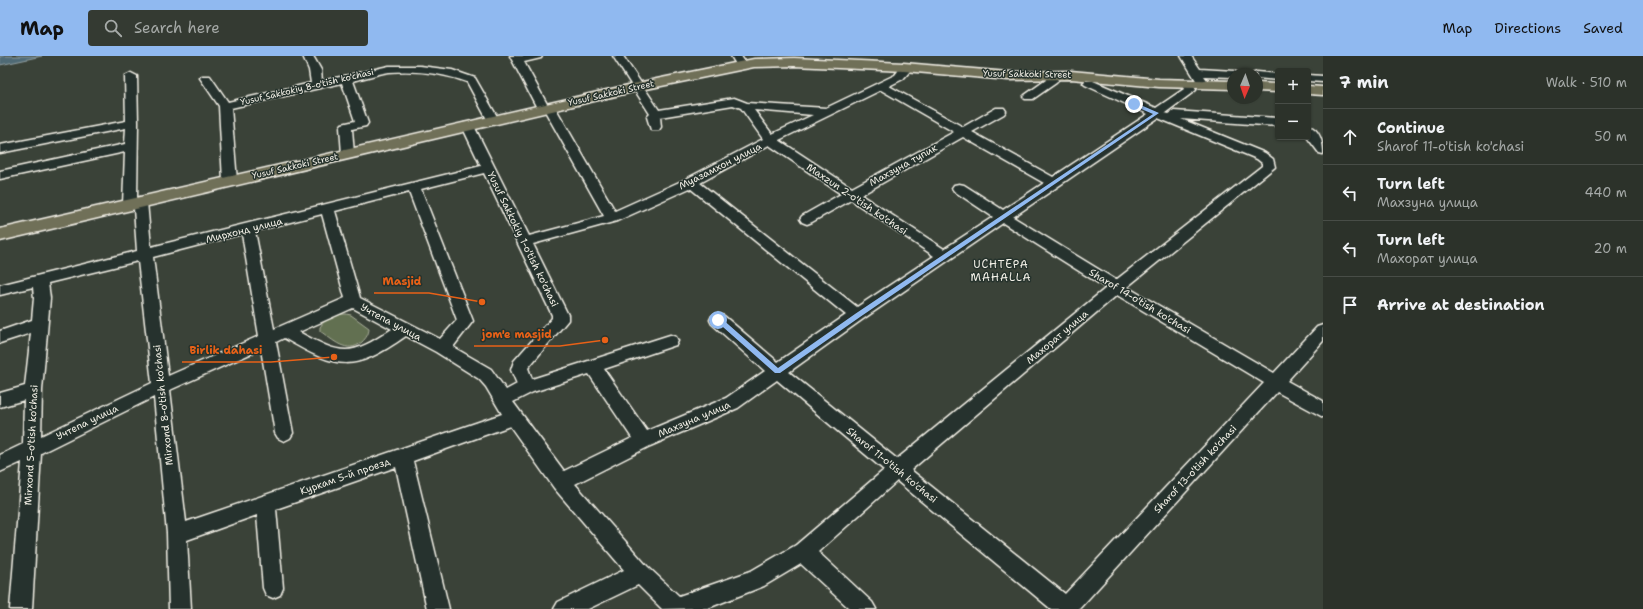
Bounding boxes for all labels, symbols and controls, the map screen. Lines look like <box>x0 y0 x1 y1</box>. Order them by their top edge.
search box <box>88 10 368 46</box>
text: Map <box>20 16 64 41</box>
icon: search <box>102 17 124 39</box>
text: Search here <box>134 18 220 38</box>
text: Map <box>1443 19 1473 37</box>
text: Directions <box>1495 19 1561 37</box>
text: Saved <box>1583 19 1623 37</box>
street label: Yusuf Sakkokiy 8-o'tish ko'chasi <box>239 66 375 108</box>
street label: Yusuf Sakkoki Street <box>983 67 1071 81</box>
north arrow <box>1227 68 1263 104</box>
map controls <box>1275 68 1311 140</box>
button: + <box>1275 68 1311 104</box>
text: 7 min <box>1339 71 1389 93</box>
text: Walk · 510 m <box>1546 74 1627 91</box>
street label: Yusuf Sakkoki Street <box>567 77 655 109</box>
route end <box>1125 95 1143 113</box>
button: − <box>1275 104 1311 140</box>
text: Continue <box>1377 118 1445 138</box>
icon: ahead <box>1339 126 1361 148</box>
text: 50 m <box>1594 128 1627 145</box>
text: Sharof 11-o'tish ko'chasi <box>1377 138 1524 155</box>
street label: Муазамхон улица <box>676 139 764 193</box>
street label: Махзуна тупик <box>867 141 940 189</box>
street label: Yusuf Sakkoki Street <box>251 150 339 182</box>
street label: Maxzun 2-o'tish ko'chasi <box>804 160 910 238</box>
street label: Yusuf Sakkokiy 1-o'tish ko'chasi <box>485 169 562 309</box>
text: Turn left <box>1377 174 1445 194</box>
icon: left <box>1339 182 1361 204</box>
text: 440 m <box>1585 184 1627 201</box>
text: Махзуна улица <box>1377 194 1478 211</box>
street label: Мирхонд улица <box>204 214 285 246</box>
text: Turn left <box>1377 230 1445 250</box>
icon: left <box>1339 238 1361 260</box>
text: 20 m <box>1594 240 1627 257</box>
text: Махорат улица <box>1377 250 1477 267</box>
district label: UCHTEPA MAHALLA <box>971 257 1031 285</box>
street label: Sharof 14-o'tish ko'chasi <box>1087 265 1193 337</box>
callout: Masjid <box>374 270 429 293</box>
text: Masjid <box>383 274 422 289</box>
icon: arrive <box>1339 294 1361 316</box>
text: Arrive at destination <box>1377 295 1545 315</box>
street label: Учтепа улица <box>358 300 424 344</box>
street label: Махорат улица <box>1023 307 1091 367</box>
route start <box>709 311 727 329</box>
callout: jom'e masjid <box>474 323 560 346</box>
text: jom'e masjid <box>481 327 552 342</box>
callout: Birlik dahasi <box>182 339 271 362</box>
text: Birlik dahasi <box>190 343 262 358</box>
street label: Mirxond 8-o'tish ko'chasi <box>150 344 176 466</box>
street label: Mirxond 5-o'tish ko'chasi <box>21 384 41 506</box>
street label: Махзуна улица <box>656 398 733 440</box>
street label: Учтепа улица <box>54 401 121 443</box>
street label: Sharof 13-o'tish ko'chasi <box>1151 422 1239 516</box>
street label: Sharof 11-o'tish ko'chasi <box>844 424 940 506</box>
street label: Куркам 5-й проезд <box>298 454 392 498</box>

